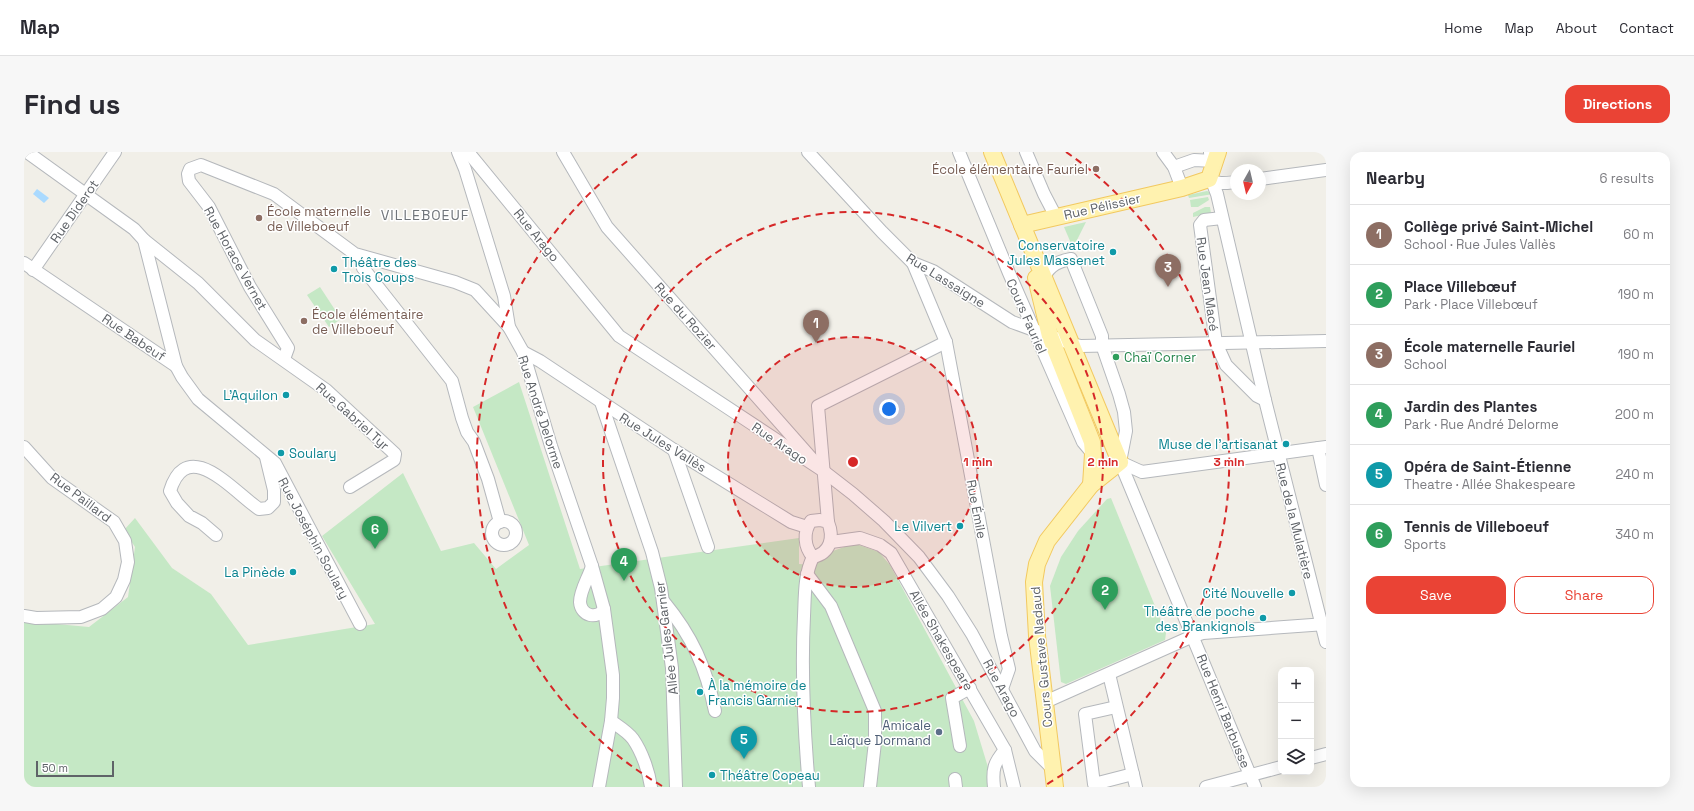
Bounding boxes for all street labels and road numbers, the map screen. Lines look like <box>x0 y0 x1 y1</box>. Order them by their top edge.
street label: Rue Diderot <box>46 176 102 246</box>
street label: Rue Pélissier <box>1062 189 1142 224</box>
street label: Rue Horace Vernet <box>200 203 271 313</box>
street label: Rue Arago <box>510 205 563 265</box>
street label: Rue Jean Macé <box>1192 236 1223 332</box>
street label: Rue Lassaigne <box>903 249 988 311</box>
street label: Cours Fauriel <box>1002 276 1051 356</box>
street label: Rue du Rozier <box>651 279 721 354</box>
street label: Rue Babeuf <box>99 310 169 365</box>
street label: Rue André Delorme <box>514 353 567 471</box>
street label: Rue Gabriel Tyr <box>312 379 393 454</box>
street label: Rue Jules Vallès <box>616 409 710 476</box>
street label: Rue Arago <box>749 419 811 468</box>
street label: Rue de la Mulatière <box>1272 461 1317 581</box>
street label: Rue Paillard <box>47 469 115 526</box>
street label: Rue Joséphin Soulary <box>274 474 353 602</box>
street label: Rue Émile <box>962 478 991 540</box>
street label: Allée Jules Garnier <box>651 580 682 696</box>
street label: Cours Gustave Nadaud <box>1027 586 1056 728</box>
street label: Allée Shakespeare <box>906 587 977 694</box>
street label: Rue Henri Barbusse <box>1193 652 1254 771</box>
street label: Rue Arago <box>979 656 1024 720</box>

